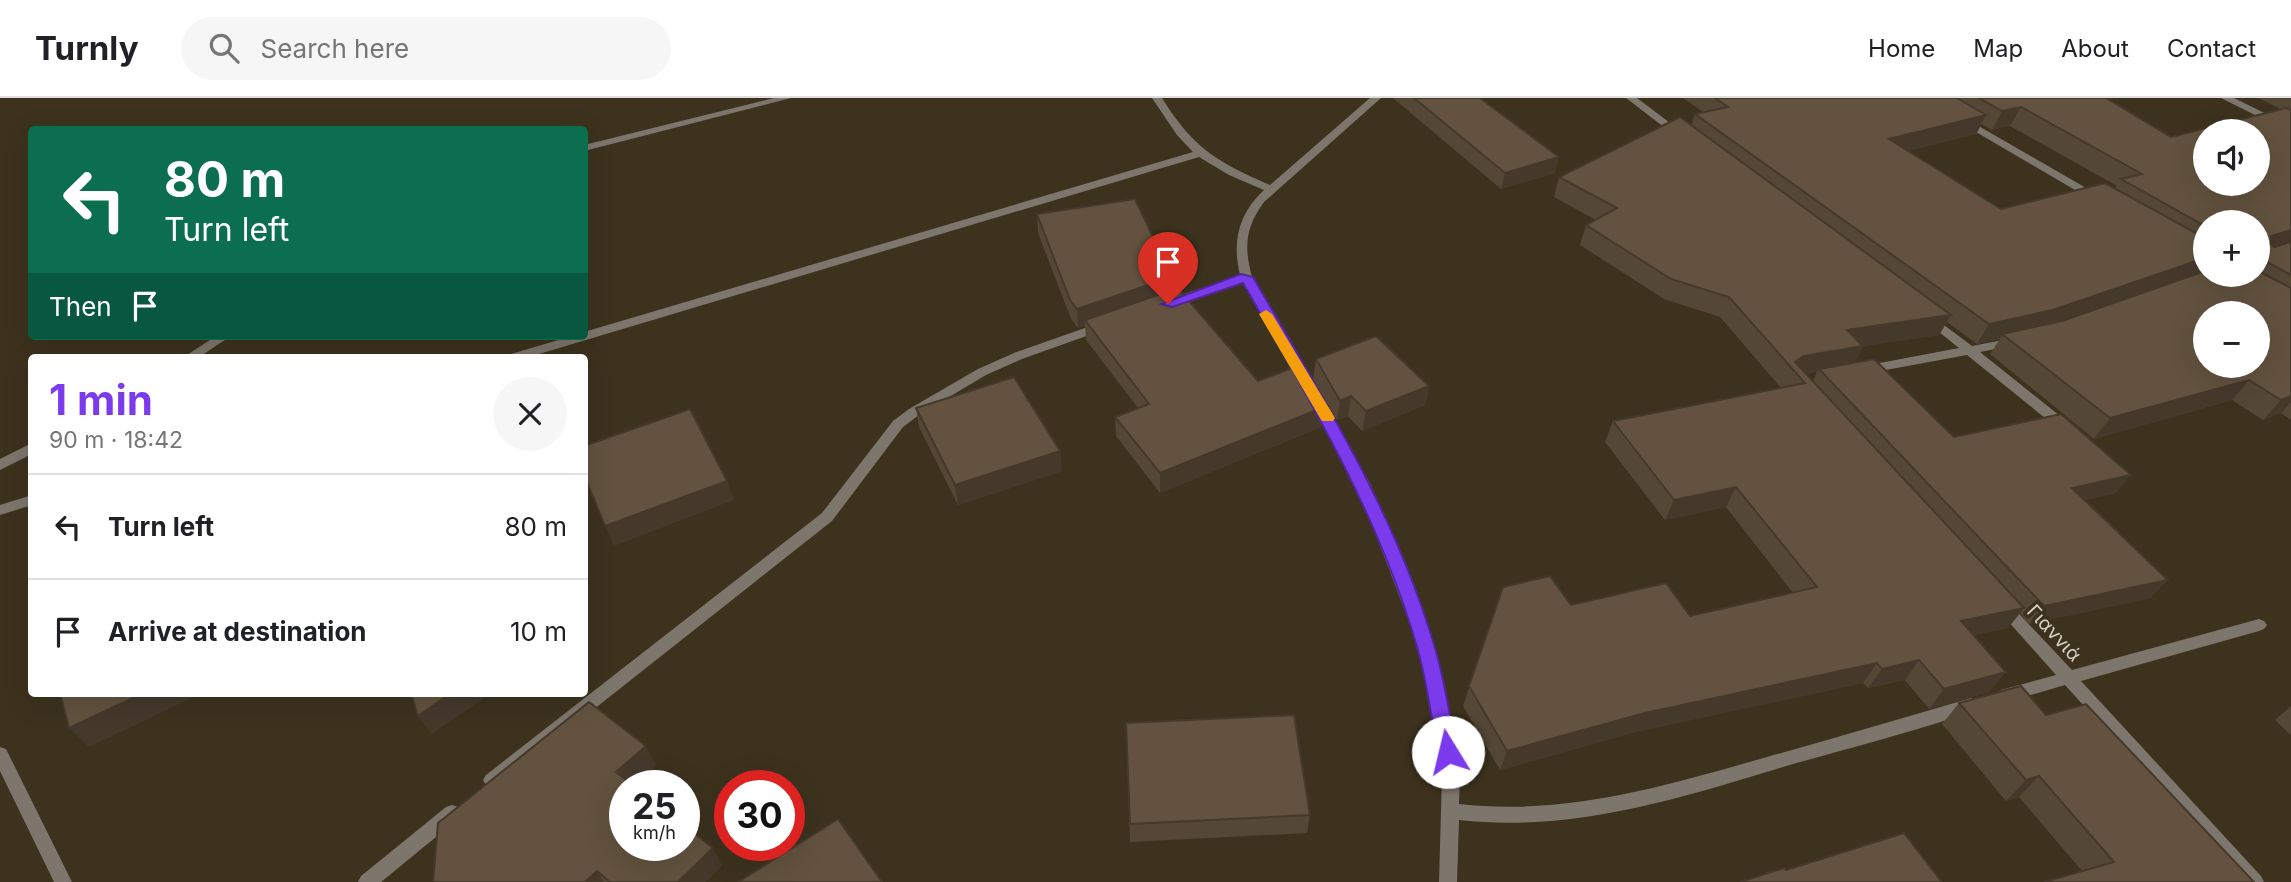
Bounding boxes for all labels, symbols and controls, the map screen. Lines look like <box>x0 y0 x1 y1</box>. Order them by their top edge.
search box <box>181 17 671 80</box>
text: Turnly <box>35 28 139 68</box>
icon: search <box>205 29 243 67</box>
text: Search here <box>261 33 409 64</box>
text: Home <box>1868 34 1935 63</box>
text: Map <box>1973 34 2023 63</box>
text: About <box>2061 34 2129 63</box>
text: Contact <box>2167 34 2256 63</box>
map controls <box>2193 119 2270 378</box>
button: sound <box>2193 119 2270 196</box>
text: 80 m <box>164 150 285 209</box>
icon: left <box>49 154 140 245</box>
text: Turn left <box>164 210 289 249</box>
button: + <box>2193 210 2270 287</box>
pin <box>1138 232 1198 304</box>
icon: arrive <box>1149 243 1187 281</box>
icon: arrive <box>126 287 164 325</box>
text: Then <box>49 291 112 322</box>
button: − <box>2193 301 2270 378</box>
text: 1 min <box>49 374 153 425</box>
button: close <box>493 377 567 451</box>
text: 90 m · 18:42 <box>49 426 183 454</box>
icon: left <box>49 508 87 546</box>
text: Turn left <box>108 511 214 542</box>
text: 80 m <box>504 511 567 542</box>
street label: Γιαννιά <box>2022 600 2086 666</box>
icon: arrive <box>49 613 87 651</box>
text: Arrive at destination <box>108 616 367 647</box>
text: 10 m <box>510 616 567 647</box>
position arrow <box>1411 715 1485 789</box>
speed limit sign: 30 <box>714 770 805 861</box>
text: 25 <box>632 785 677 827</box>
text: km/h <box>633 822 676 843</box>

